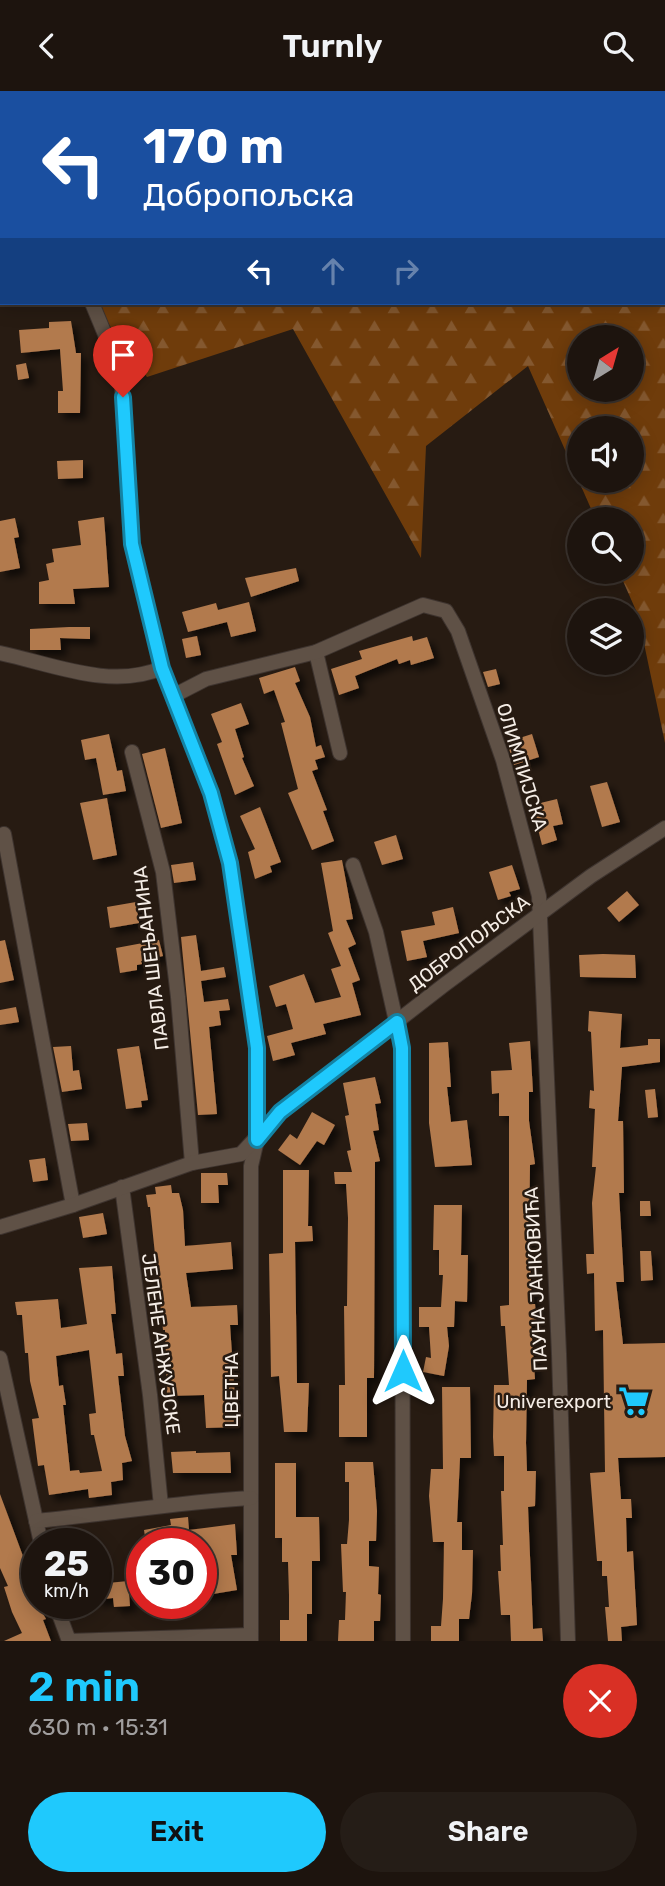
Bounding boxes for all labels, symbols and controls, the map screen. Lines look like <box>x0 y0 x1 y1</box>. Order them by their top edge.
icon: back <box>28 27 66 65</box>
text: Turnly <box>283 27 382 65</box>
icon: search <box>599 27 637 65</box>
text: 170 m <box>143 117 284 175</box>
icon: left <box>28 119 119 210</box>
text: Добропољска <box>143 176 355 214</box>
icon: left <box>241 252 279 290</box>
icon: ahead <box>314 252 352 290</box>
icon: right <box>387 252 425 290</box>
pin <box>93 325 153 397</box>
north arrow <box>567 325 644 403</box>
map controls <box>567 325 644 675</box>
icon: arrive <box>104 336 142 374</box>
button: sound <box>567 416 644 493</box>
button: search <box>567 507 644 584</box>
button: layers <box>567 598 644 675</box>
street label: ОЛИМПИЈСКА <box>492 700 552 834</box>
street label: ПАВЛА ШЕЊАНИНА <box>128 864 174 1051</box>
street label: ДОБРОПОЉСКА <box>404 890 534 996</box>
street label: ПАУНА ЈАНКОВИЋА <box>520 1186 552 1372</box>
street label: ЈЕЛЕНЕ АНЖУЈСКЕ <box>137 1252 185 1436</box>
position arrow <box>366 1334 440 1408</box>
street label: ЦВЕТНА <box>220 1352 243 1428</box>
supermarket icon: Univerexport <box>617 1384 651 1418</box>
place label: Univerexport <box>496 1390 612 1413</box>
speed limit sign: 30 <box>126 1528 217 1619</box>
text: 25 <box>44 1543 89 1585</box>
text: km/h <box>44 1580 89 1602</box>
text: 2 min <box>28 1662 140 1712</box>
button: close <box>563 1664 637 1738</box>
text: 630 m · 15:31 <box>28 1713 168 1741</box>
button: Exit <box>28 1792 326 1872</box>
button: Share <box>340 1792 637 1872</box>

